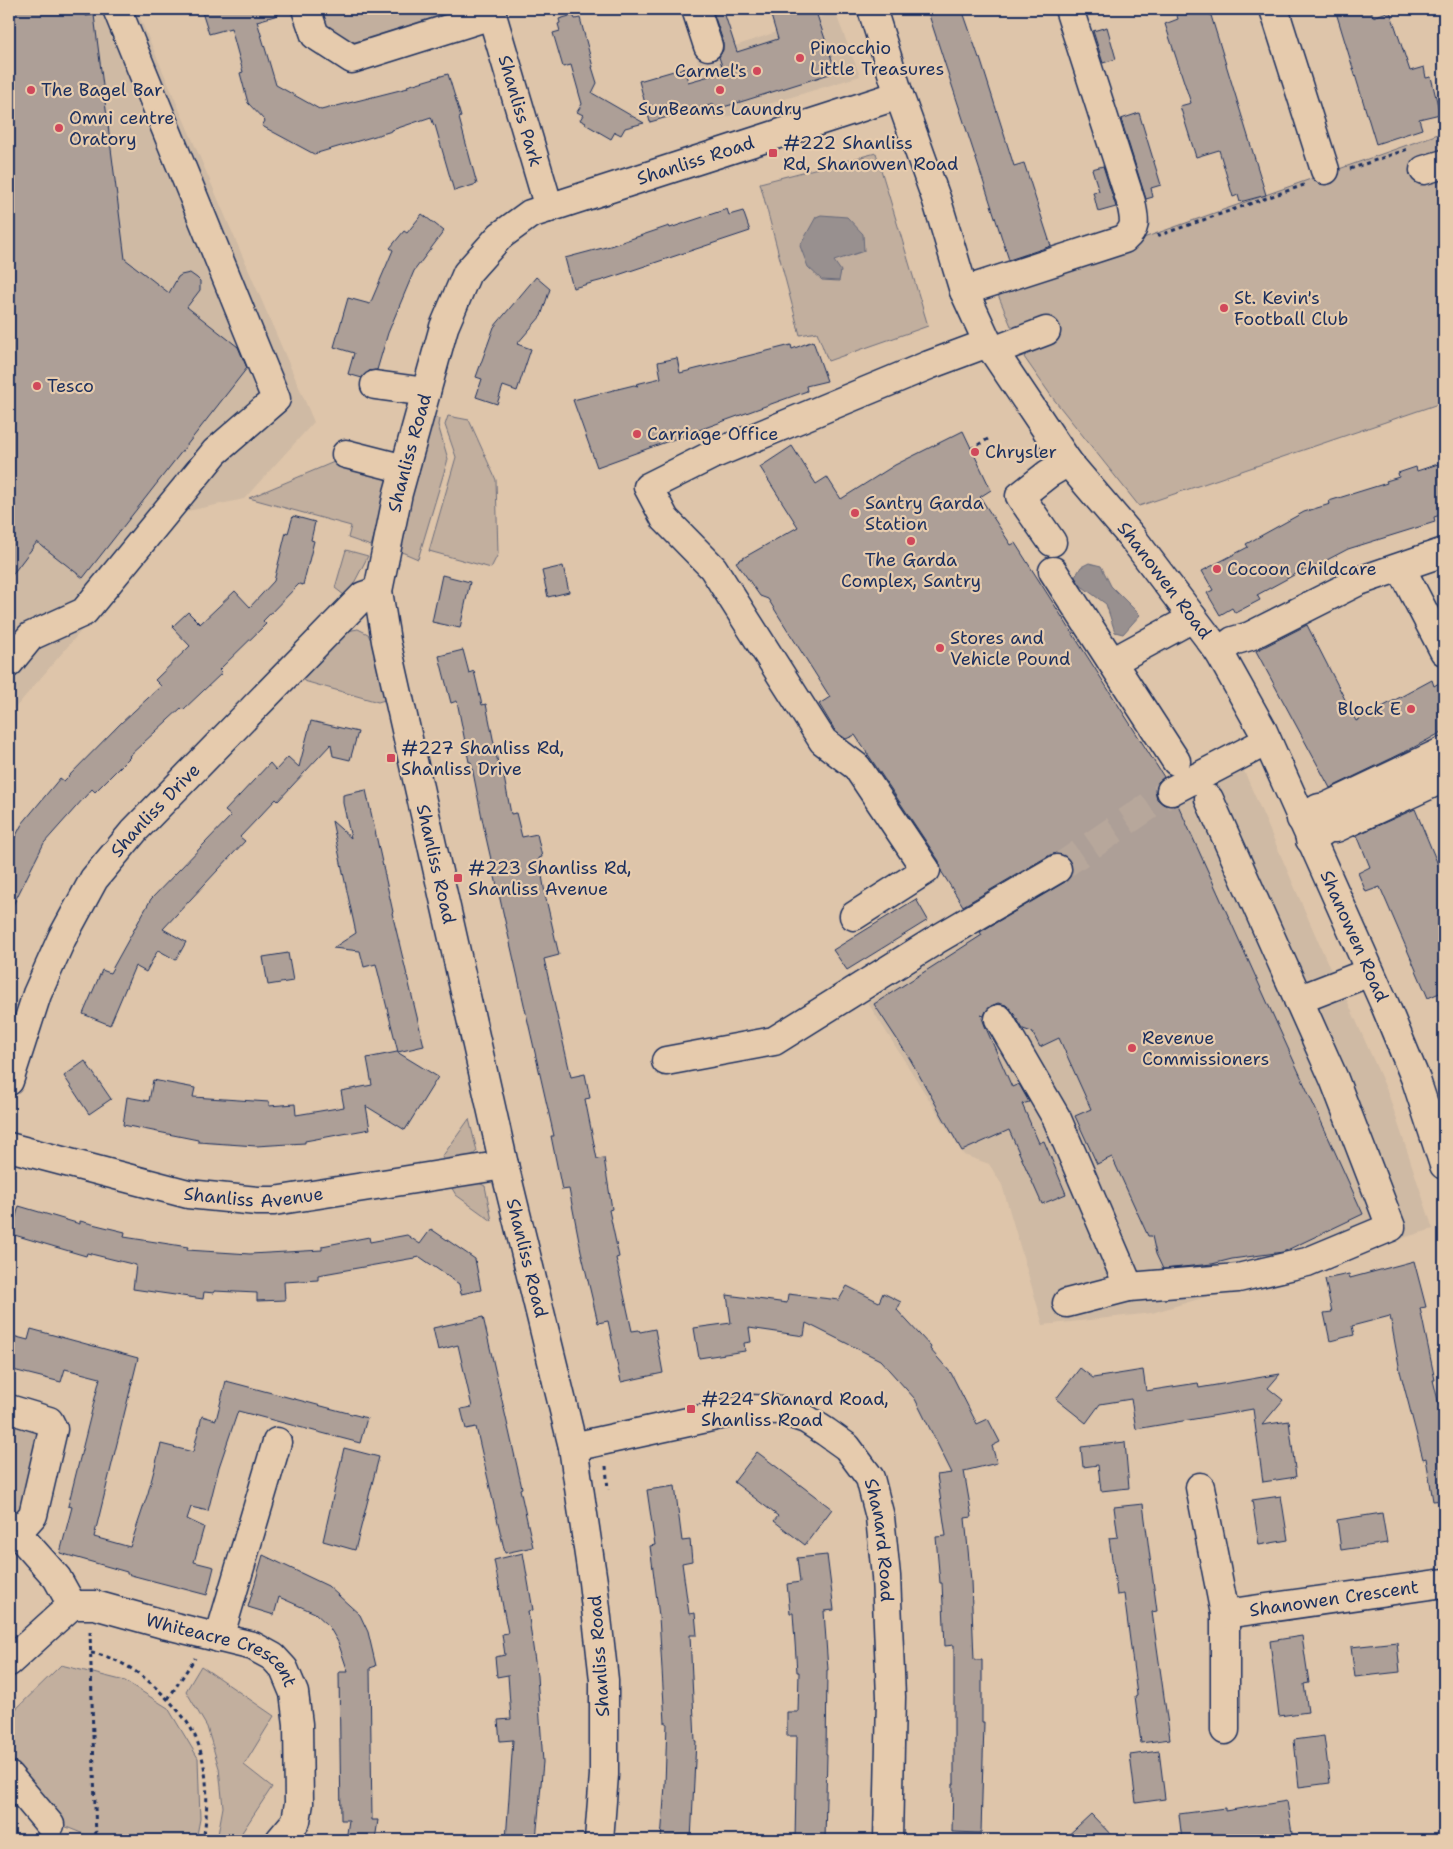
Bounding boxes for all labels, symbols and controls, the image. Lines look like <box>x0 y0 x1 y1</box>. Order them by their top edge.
place label: Pinocchio Little Treasures <box>810 36 944 81</box>
street label: Shanliss Park <box>492 52 548 170</box>
marker: Pinocchio Little Treasures <box>794 52 806 64</box>
place label: Carmel's <box>675 59 747 83</box>
marker: Carmel's <box>751 65 763 77</box>
place label: The Bagel Bar <box>41 78 163 102</box>
marker: The Bagel Bar <box>25 84 37 96</box>
marker: SunBeams Laundry <box>714 84 726 96</box>
place label: SunBeams Laundry <box>638 97 802 121</box>
place label: Omni centre Oratory <box>69 106 174 151</box>
marker: Omni centre Oratory <box>53 122 65 134</box>
street label: Shanliss Road <box>634 130 757 191</box>
place label: #222 Shanliss Rd, Shanowen Road <box>783 131 958 176</box>
marker: #222 Shanliss Rd, Shanowen Road <box>767 147 779 159</box>
place label: St. Kevin's Football Club <box>1234 286 1348 331</box>
marker: St. Kevin's Football Club <box>1218 302 1230 314</box>
place label: Tesco <box>47 374 94 398</box>
marker: Tesco <box>31 380 43 392</box>
street label: Shanliss Road <box>382 391 437 514</box>
place label: Carriage Office <box>647 422 778 446</box>
marker: Carriage Office <box>631 428 643 440</box>
place label: Chrysler <box>985 440 1057 464</box>
marker: Chrysler <box>969 446 981 458</box>
place label: Santry Garda Station <box>865 491 984 536</box>
marker: Santry Garda Station <box>849 507 861 519</box>
street label: Shanowen Road <box>1112 516 1217 644</box>
marker: The Garda Complex, Santry <box>905 535 917 547</box>
place label: The Garda Complex, Santry <box>841 548 981 593</box>
place label: Cocoon Childcare <box>1227 557 1377 581</box>
marker: Cocoon Childcare <box>1211 563 1223 575</box>
place label: Stores and Vehicle Pound <box>950 626 1070 671</box>
marker: Stores and Vehicle Pound <box>934 642 946 654</box>
place label: Block E <box>1337 697 1401 721</box>
marker: Block E <box>1405 703 1417 715</box>
place label: #227 Shanliss Rd, Shanliss Drive <box>401 736 564 781</box>
marker: #227 Shanliss Rd, Shanliss Drive <box>385 752 397 764</box>
street label: Shanliss Drive <box>105 758 206 862</box>
street label: Shanliss Road <box>411 802 461 926</box>
place label: #223 Shanliss Rd, Shanliss Avenue <box>468 856 632 901</box>
street label: Shanowen Road <box>1314 866 1394 1006</box>
marker: #223 Shanliss Rd, Shanliss Avenue <box>452 872 464 884</box>
place label: Revenue Commissioners <box>1142 1026 1269 1071</box>
marker: Revenue Commissioners <box>1126 1042 1138 1054</box>
street label: Shanliss Avenue <box>183 1181 325 1213</box>
street label: Shanliss Road <box>501 1196 553 1320</box>
place label: #224 Shanard Road, Shanliss Road <box>701 1387 889 1432</box>
marker: #224 Shanard Road, Shanliss Road <box>685 1403 697 1415</box>
street label: Shanard Road <box>859 1476 899 1602</box>
street label: Shanowen Crescent <box>1248 1575 1420 1622</box>
street label: Shanliss Road <box>583 1594 615 1718</box>
street label: Whiteacre Crescent <box>143 1608 302 1691</box>

